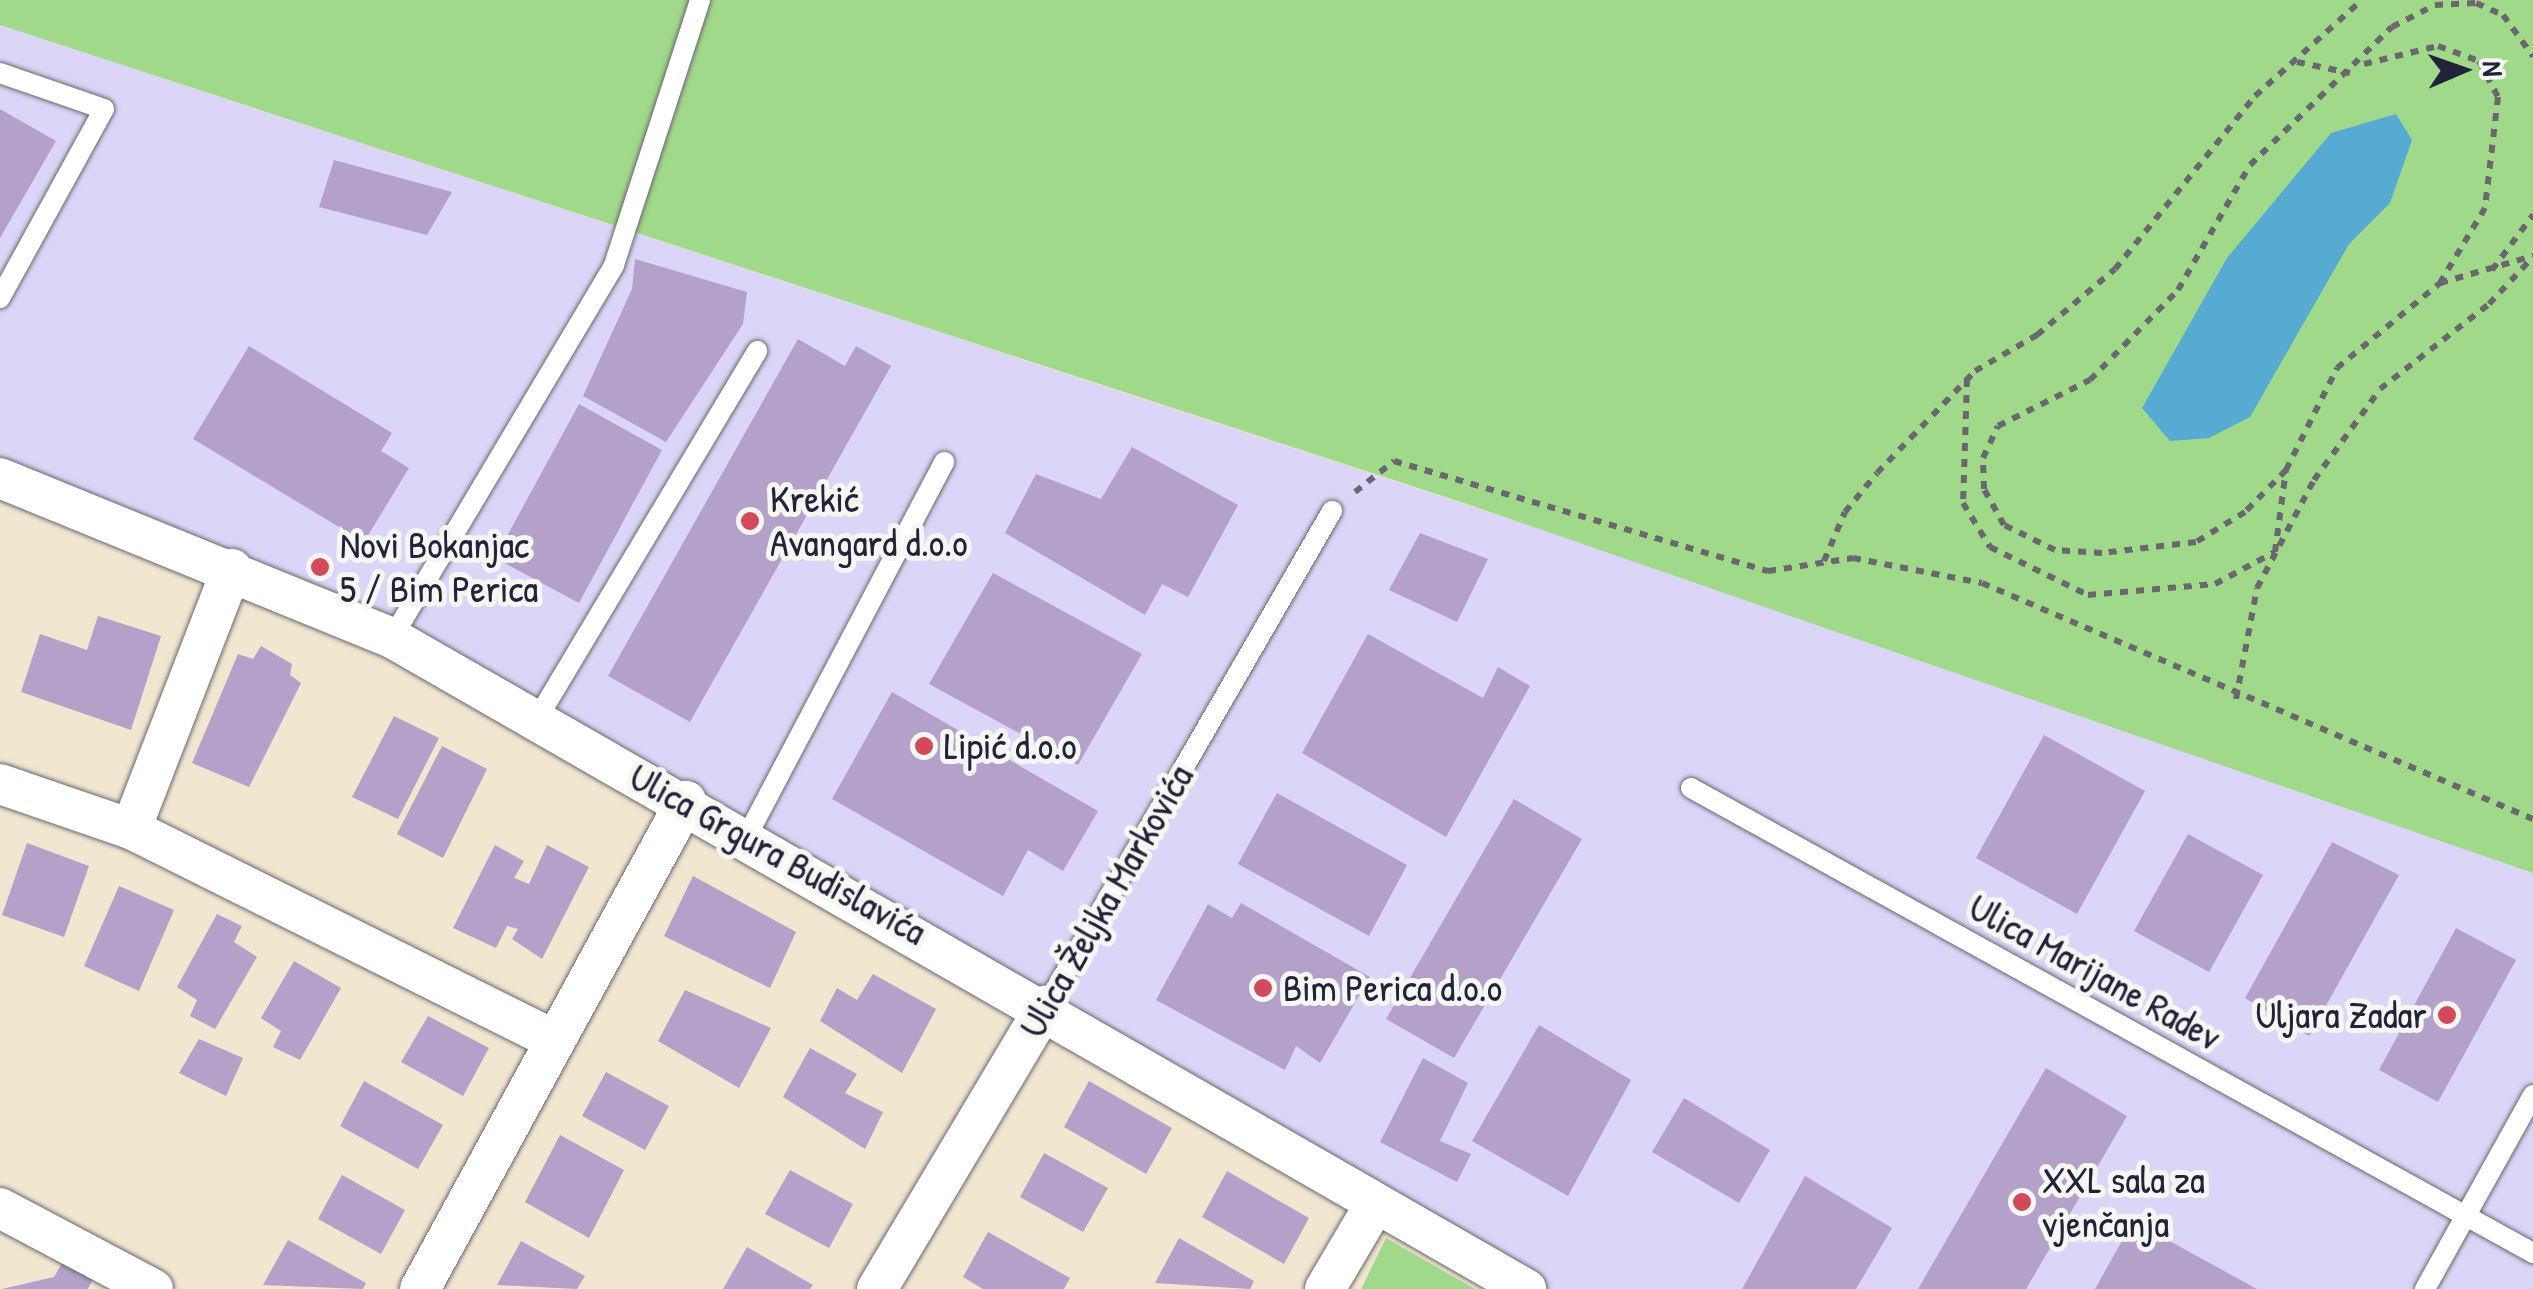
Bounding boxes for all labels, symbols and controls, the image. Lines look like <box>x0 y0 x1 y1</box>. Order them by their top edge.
north arrow <box>2413 20 2513 120</box>
text: N <box>2474 61 2512 77</box>
place label: Krekić Avangard d.o.o <box>770 476 968 566</box>
marker: Krekić Avangard d.o.o <box>739 510 761 532</box>
place label: Novi Bokanjac 5 / Bim Perica <box>340 522 538 612</box>
marker: Novi Bokanjac 5 / Bim Perica <box>309 556 331 578</box>
place label: Lipić d.o.o <box>944 723 1077 769</box>
marker: Lipić d.o.o <box>913 735 935 757</box>
street label: Ulica Grgura Budislavića <box>622 754 934 954</box>
street label: Ulica Željka Markovića <box>1009 757 1203 1045</box>
street label: Ulica Marijane Radev <box>1961 884 2229 1060</box>
place label: Bim Perica d.o.o <box>1283 965 1502 1011</box>
marker: Bim Perica d.o.o <box>1252 977 1274 999</box>
place label: Uljara Zadar <box>2255 992 2427 1038</box>
marker: Uljara Zadar <box>2436 1004 2458 1026</box>
place label: XXL sala za vjenčanja <box>2042 1157 2205 1246</box>
marker: XXL sala za vjenčanja <box>2011 1191 2033 1213</box>

